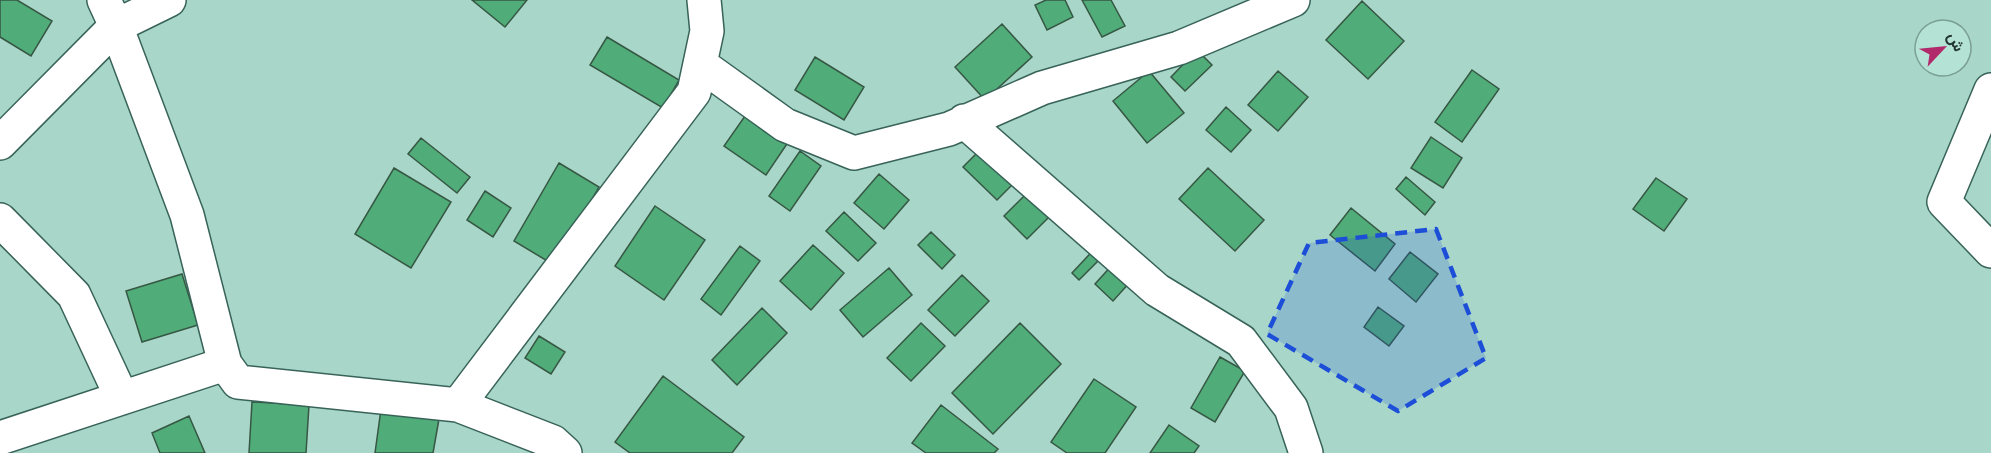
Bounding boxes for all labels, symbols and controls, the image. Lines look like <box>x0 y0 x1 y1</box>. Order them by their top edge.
north arrow <box>1913 18 1973 78</box>
text: ش <box>1943 29 1969 54</box>

